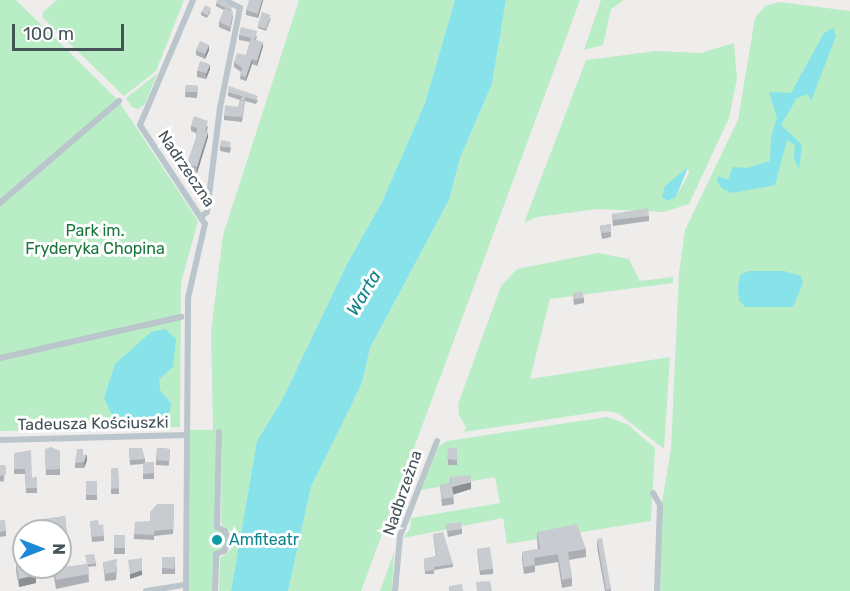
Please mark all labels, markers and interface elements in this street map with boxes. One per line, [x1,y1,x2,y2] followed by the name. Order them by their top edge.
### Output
[15,12,128,50] scale bar
[23,23,74,45] text: 100 m
[153,127,219,211] street label: Nadrzeczna
[25,221,165,259] park label: Park im. Fryderyka Chopina
[342,266,386,320] water label: Warta
[17,413,169,435] street label: Tadeusza Kościuszki
[379,448,427,538] street label: Nadbrzeżna
[12,519,72,579] north arrow
[229,530,299,550] place label: Amfiteatr
[210,533,224,547] marker: Amfiteatr
[49,543,68,555] text: N

